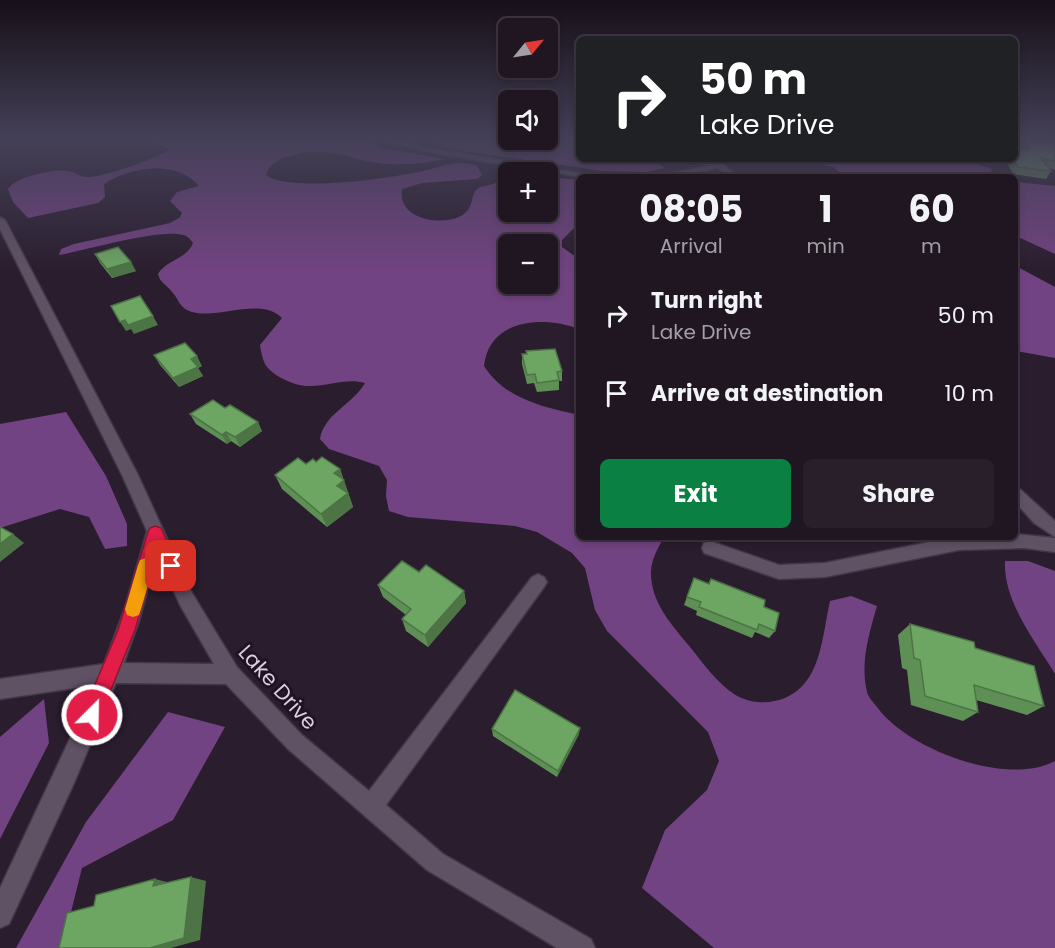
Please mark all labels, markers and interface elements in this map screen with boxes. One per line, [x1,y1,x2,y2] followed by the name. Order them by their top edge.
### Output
[498,18,558,78] north arrow
[498,18,558,294] map controls
[699,50,807,109] text: 50 m
[600,60,678,138] icon: right
[498,90,558,150] button: sound
[699,106,834,143] text: Lake Drive
[498,162,558,222] button: +
[639,184,743,235] text: 08:05
[819,184,833,235] text: 1
[908,184,955,235] text: 60
[660,232,723,260] text: Arrival
[807,232,845,260] text: min
[921,232,942,260] text: m
[498,234,558,294] button: −
[651,285,762,316] text: Turn right
[600,299,633,332] icon: right
[938,300,994,331] text: 50 m
[651,318,751,346] text: Lake Drive
[600,377,633,410] icon: arrive
[651,378,883,409] text: Arrive at destination
[945,378,994,409] text: 10 m
[600,459,791,528] button: Exit
[803,459,994,528] button: Share
[145,540,196,591] pin
[154,549,187,582] icon: arrive
[232,638,324,736] street label: Lake Drive
[60,683,124,747] position arrow

